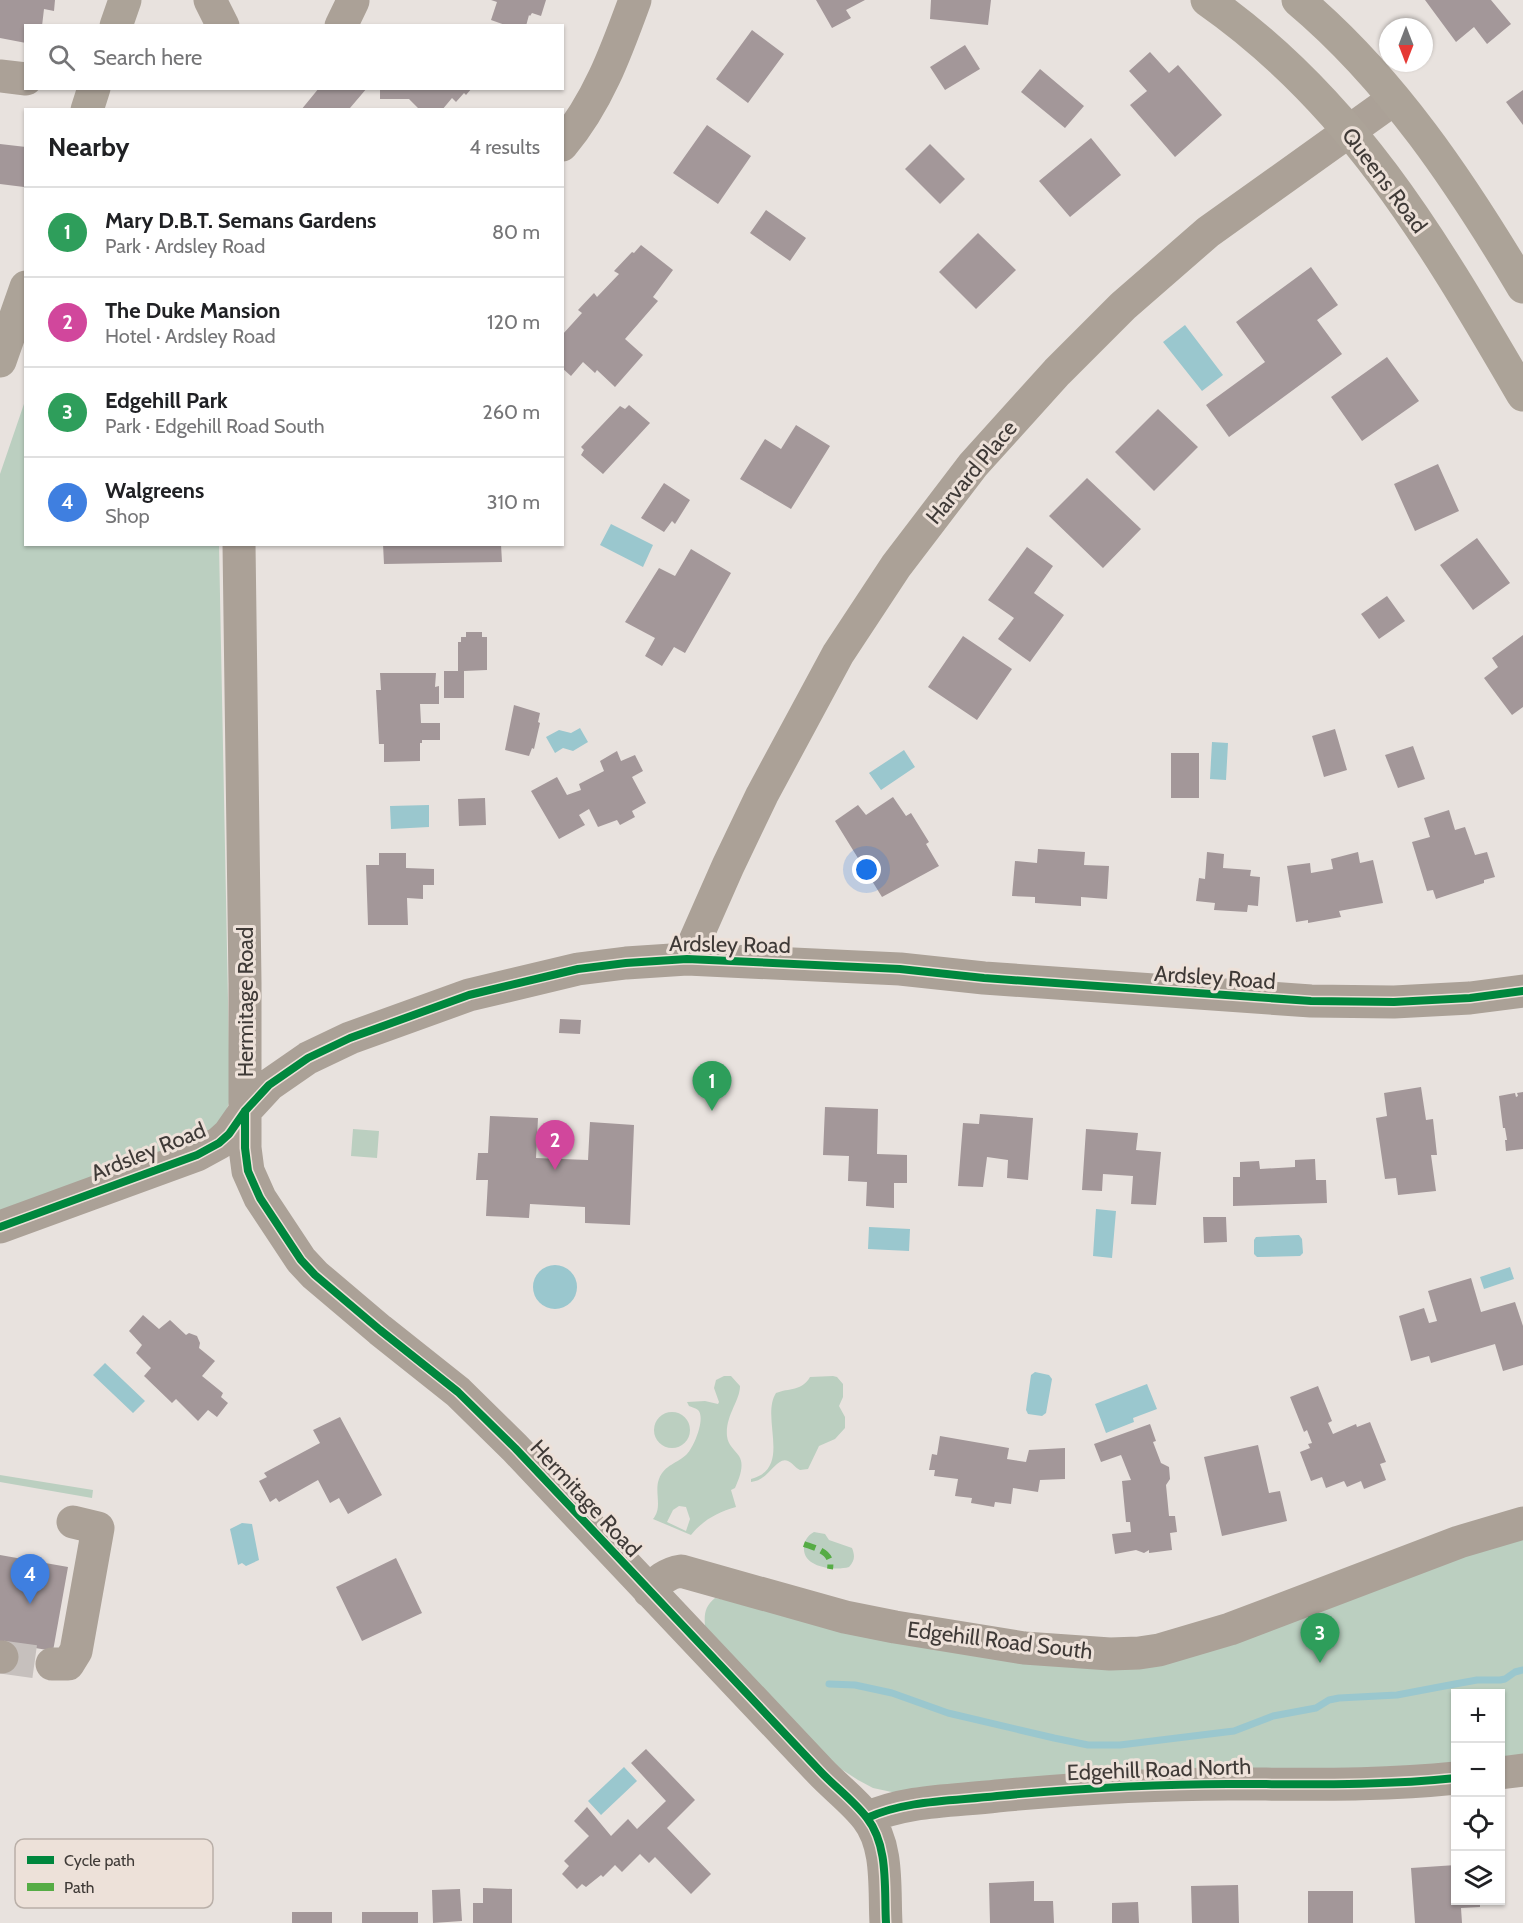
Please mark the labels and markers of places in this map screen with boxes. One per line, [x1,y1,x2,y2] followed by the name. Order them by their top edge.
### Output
[692,1062,732,1111] pin: 1
[536,1120,574,1170] pin: 2
[10,1554,50,1604] pin: 4
[1300,1614,1340,1663] pin: 3

